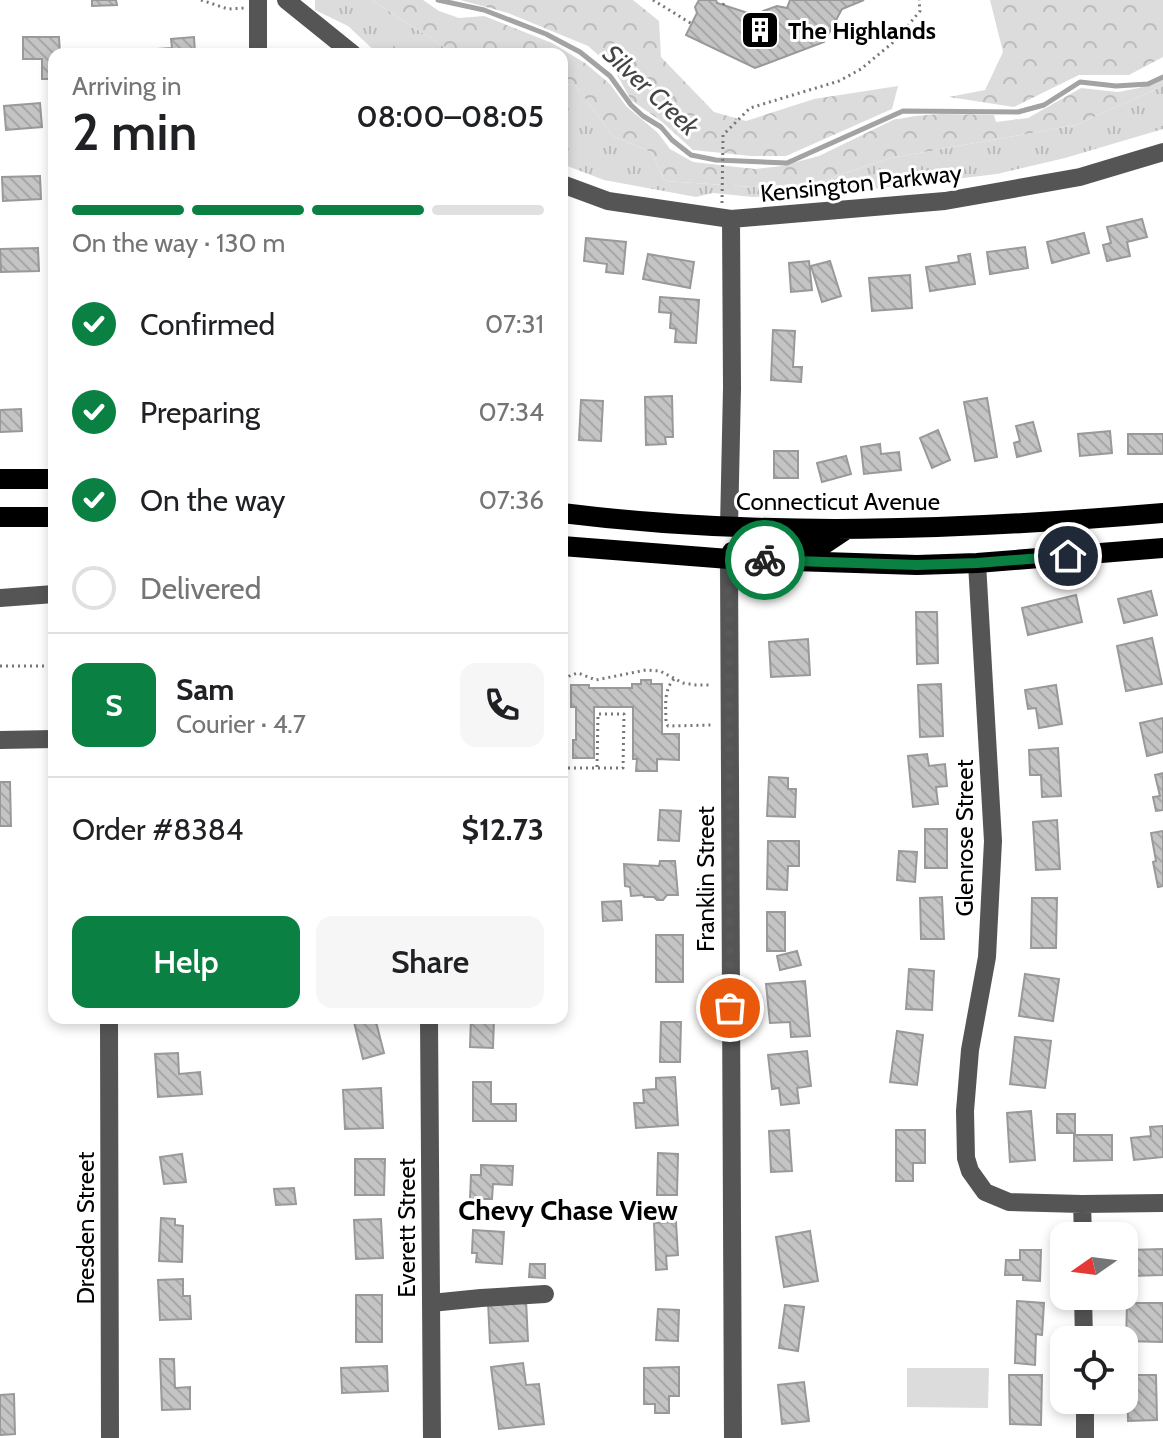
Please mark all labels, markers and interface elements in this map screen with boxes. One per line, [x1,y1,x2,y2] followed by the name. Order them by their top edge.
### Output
[739,9,781,51] building icon: The Highlands
[788,16,936,45] place label: The Highlands
[596,38,706,143] water label: Silver Creek
[72,70,182,102] text: Arriving in
[357,98,544,135] text: 08:00–08:05
[72,100,197,163] text: 2 min
[759,158,963,208] street label: Kensington Parkway
[72,227,285,259] text: On the way · 130 m
[72,302,116,346] icon: check
[140,306,275,343] text: Confirmed
[485,308,544,340] text: 07:31
[72,390,116,434] icon: check
[140,394,260,431] text: Preparing
[479,396,544,428] text: 07:34
[72,478,116,522] icon: check
[140,482,285,519] text: On the way
[479,484,544,516] text: 07:36
[736,487,940,516] street label: Connecticut Avenue
[725,520,805,600] courier
[1034,522,1102,590] pin
[1046,534,1090,578] icon: home
[743,538,787,582] icon: bike
[140,570,261,607] text: Delivered
[460,663,544,747] button: phone
[176,671,234,708] text: Sam
[105,687,123,724] text: S
[176,708,306,740] text: Courier · 4.7
[950,759,979,917] street label: Glenrose Street
[691,806,720,952] street label: Franklin Street
[72,811,243,848] text: Order #8384
[462,811,544,848] text: $12.73
[72,916,300,1008] button: Help
[316,916,544,1008] button: Share
[696,974,764,1042] pin
[708,986,752,1030] icon: bag
[71,1152,100,1304] street label: Dresden Street
[392,1158,421,1298] street label: Everett Street
[458,1193,678,1227] district label: Chevy Chase View
[1050,1222,1138,1310] north arrow
[1050,1222,1138,1414] map controls
[1050,1326,1138,1414] button: locate

